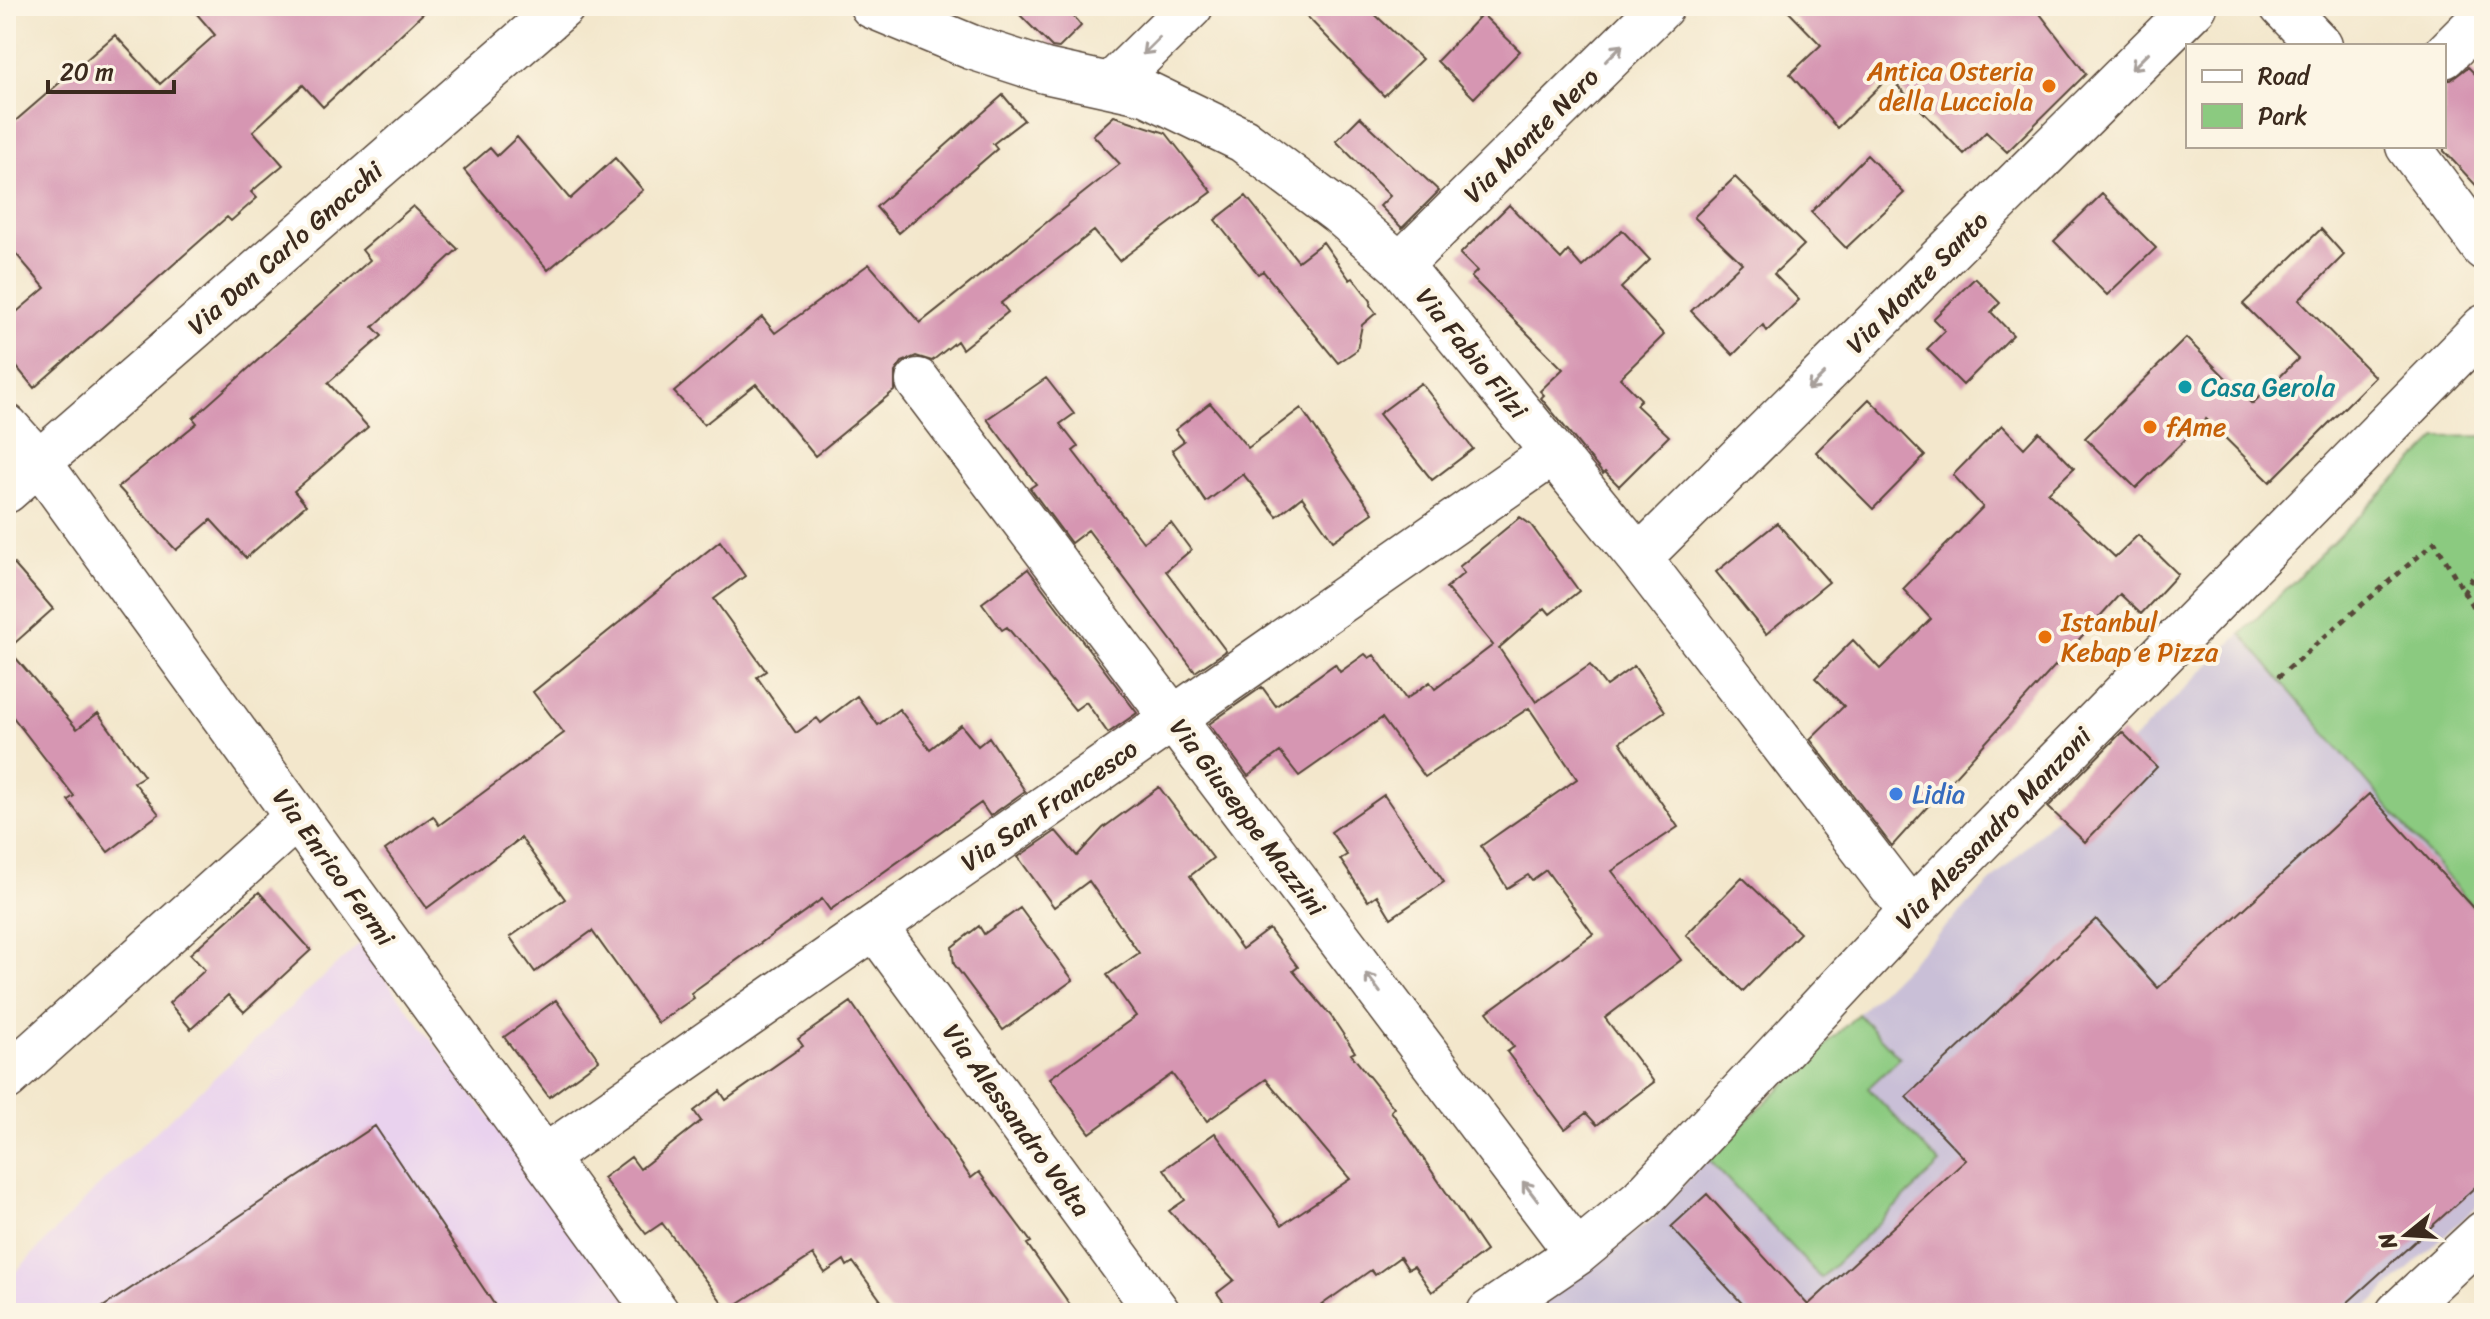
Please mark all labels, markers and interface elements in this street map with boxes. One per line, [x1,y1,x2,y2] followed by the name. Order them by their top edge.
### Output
[1142,36,1161,55] one-way arrow
[1604,43,1624,62] one-way arrow
[48,44,174,94] scale bar
[2186,44,2446,148] legend
[1866,48,2034,124] place label: Antica Osteria della Lucciola
[60,51,114,93] text: 20 m
[2131,51,2150,70] one-way arrow
[2258,55,2312,97] text: Road
[1452,56,1610,214] street label: Via Monte Nero
[2040,77,2058,95] marker: Antica Osteria della Lucciola
[2258,95,2307,137] text: Park
[176,149,394,347] street label: Via Don Carlo Gnocchi
[1834,199,2000,365] street label: Via Monte Santo
[1404,277,1541,430] street label: Via Fabio Filzi
[2201,364,2336,410] place label: Casa Gerola
[1807,372,1826,391] one-way arrow
[2176,378,2194,396] marker: Casa Gerola
[2166,404,2226,450] place label: fAme
[2141,418,2159,436] marker: fAme
[2060,599,2219,675] place label: Istanbul Kebap e Pizza
[2036,628,2054,646] marker: Istanbul Kebap e Pizza
[1158,708,1339,927] street label: Via Giuseppe Mazzini
[1883,715,2103,941] street label: Via Alessandro Manzoni
[950,726,1148,884] street label: Via San Francesco
[1912,771,1965,817] place label: Lidia
[260,778,408,957] street label: Via Enrico Fermi
[1887,785,1905,803] marker: Lidia
[1365,973,1382,994] one-way arrow
[930,1013,1104,1227] street label: Via Alessandro Volta
[1521,1181,1538,1202] one-way arrow
[2366,1195,2446,1275] north arrow
[2366,1227,2409,1255] text: N

